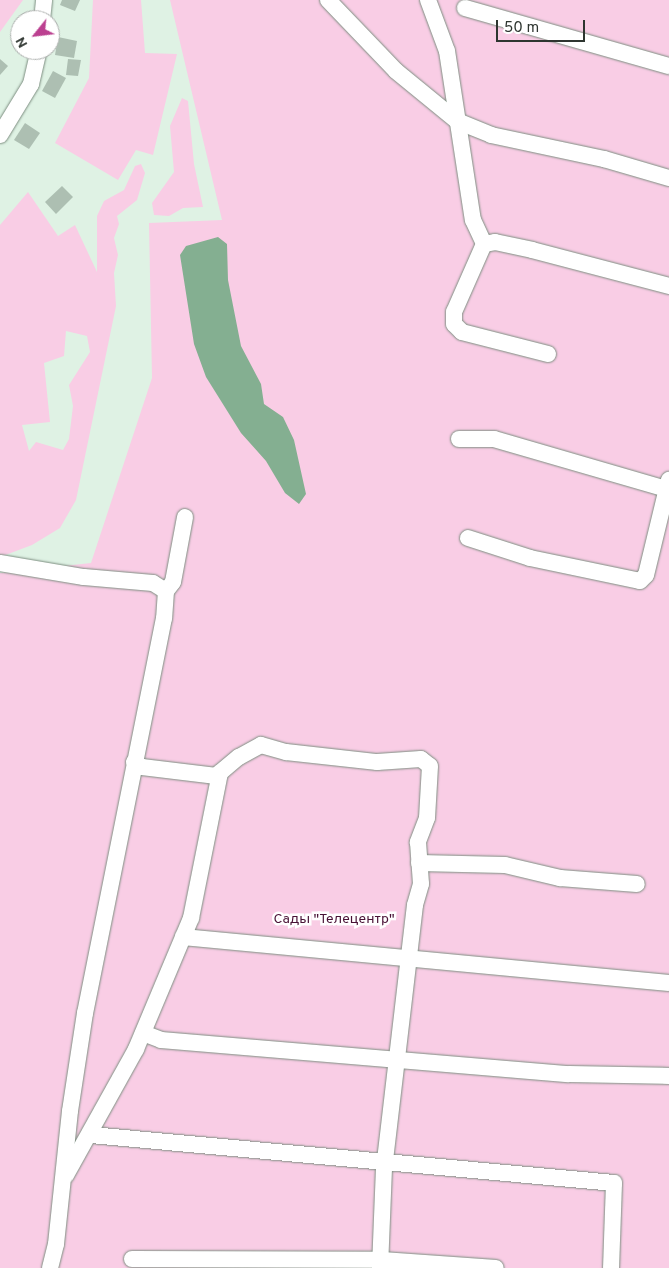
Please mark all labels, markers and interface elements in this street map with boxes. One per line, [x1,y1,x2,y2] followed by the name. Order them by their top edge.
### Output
[10,10,60,60] north arrow
[499,10,588,42] scale bar
[504,19,539,38] text: 50 m
[12,34,32,51] text: N
[273,912,395,928] park label: Сады "Телецентр"

